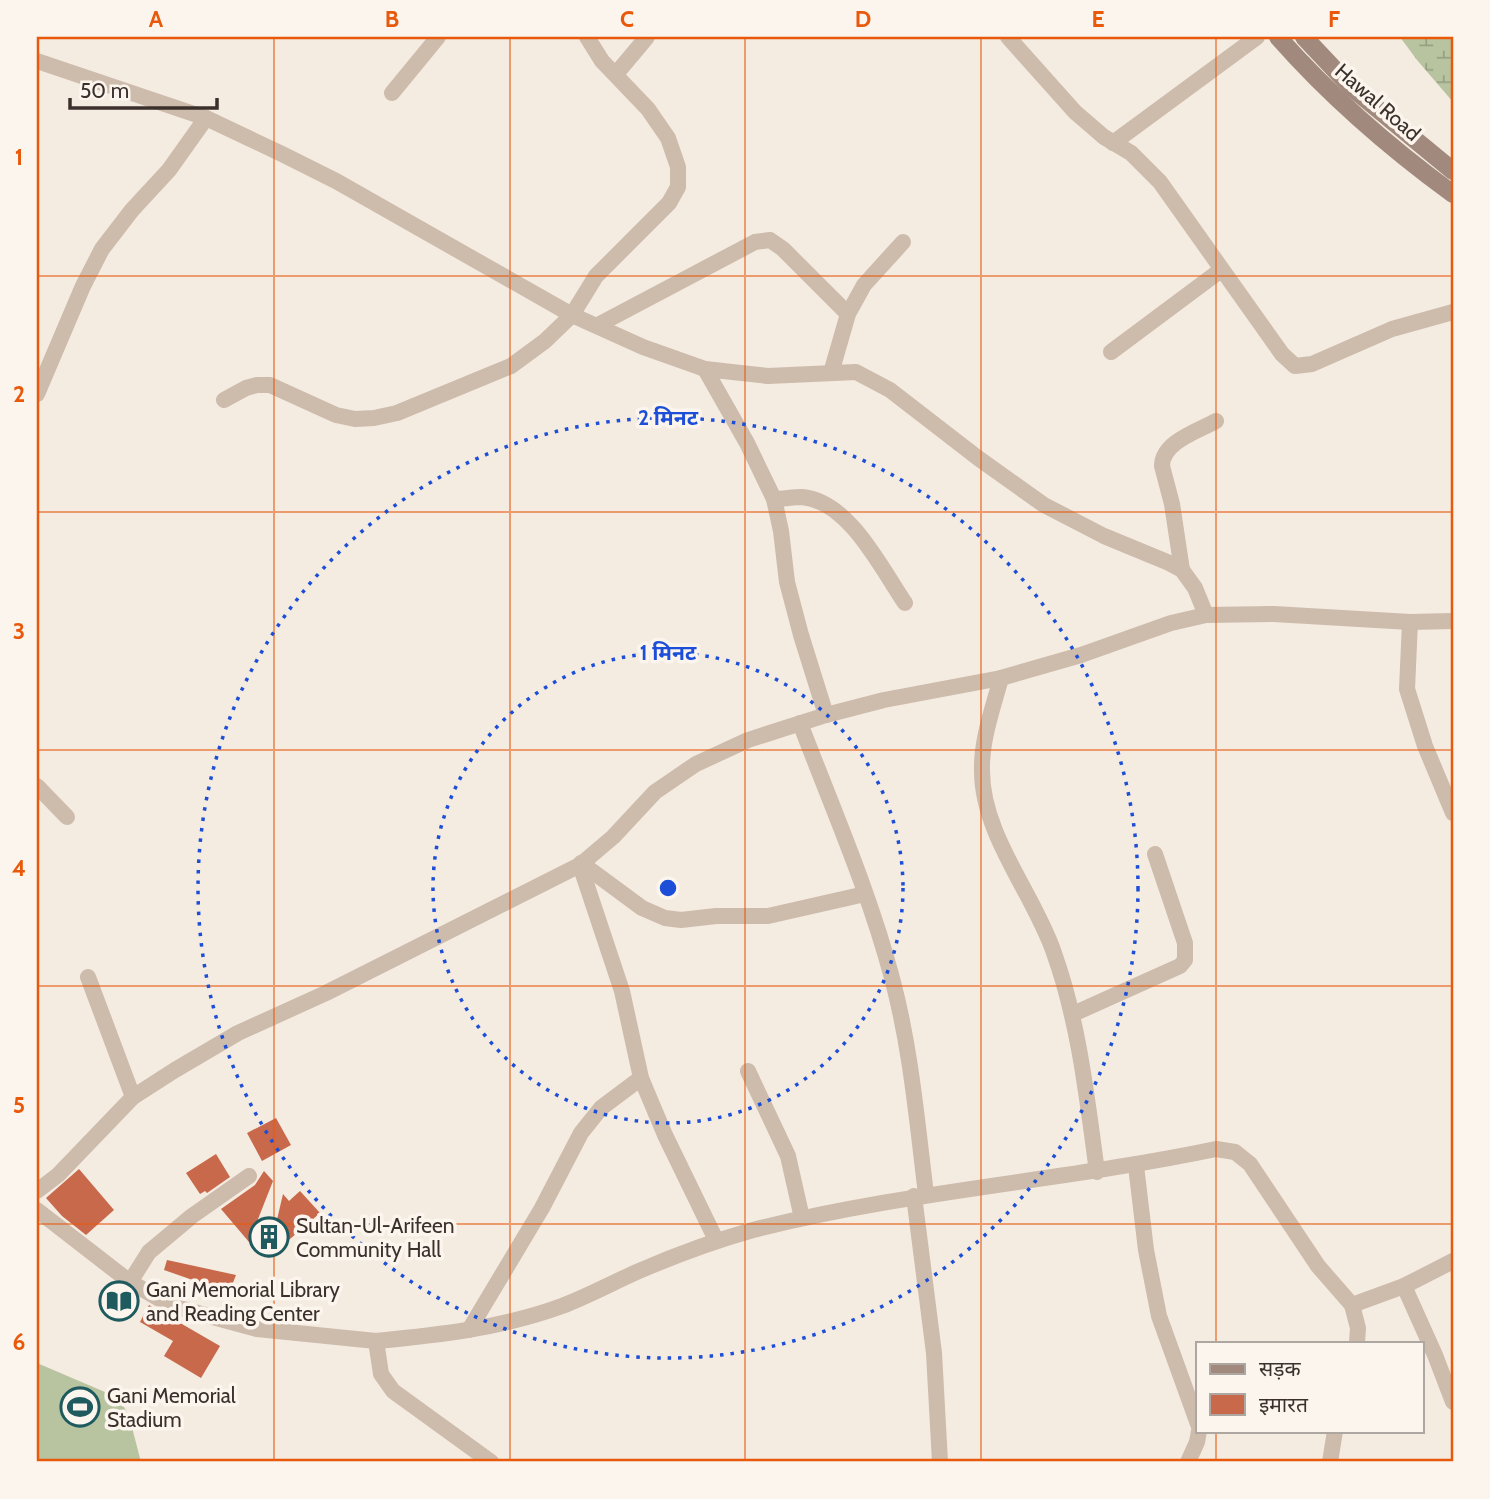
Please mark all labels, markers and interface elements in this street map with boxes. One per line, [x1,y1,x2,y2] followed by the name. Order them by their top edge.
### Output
[149,5,164,33] text: A
[385,5,399,33] text: B
[620,5,634,33] text: C
[855,5,871,33] text: D
[1091,5,1105,33] text: E
[1328,5,1340,33] text: F
[1330,58,1426,146] street label: Hawal Road
[70,66,217,110] scale bar
[80,78,129,103] text: 50 m
[15,143,23,171] text: 1
[13,380,25,408] text: 2
[638,405,699,430] text: 2 मिनट
[13,617,25,645] text: 3
[640,640,697,665] text: 1 मिनट
[12,854,26,882] text: 4
[656,876,680,900] centre of rings
[13,1091,25,1119] text: 5
[296,1213,455,1262] place label: Sultan-Ul-Arifeen Community Hall
[248,1216,290,1258] building icon: Sultan-Ul-Arifeen Community Hall
[146,1277,340,1326] place label: Gani Memorial Library and Reading Center
[98,1280,140,1322] library icon: Gani Memorial Library and Reading Center
[13,1328,25,1356] text: 6
[1196,1342,1424,1432] legend
[1259,1356,1301,1381] text: सड़क
[107,1383,236,1432] place label: Gani Memorial Stadium
[59,1386,101,1428] sports icon: Gani Memorial Stadium
[1259,1392,1309,1417] text: इमारत

